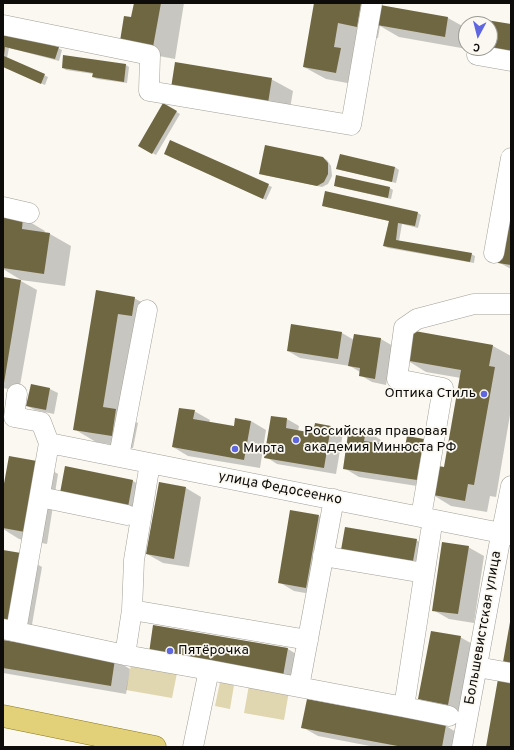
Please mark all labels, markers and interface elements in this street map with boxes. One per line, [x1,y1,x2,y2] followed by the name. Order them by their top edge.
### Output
[458,16,498,56] north arrow
[472,40,481,54] text: С
[385,386,476,402] place label: Оптика Стиль
[479,389,489,399] marker: Оптика Стиль
[304,424,456,456] place label: Российская правовая академия Минюста РФ
[291,435,301,445] marker: Российская правовая академия Минюста РФ
[243,441,284,457] place label: Мирта
[230,444,240,454] marker: Мирта
[217,469,343,509] street label: улица Федосеенко
[462,550,506,706] street label: Большевистская улица
[178,643,249,659] place label: Пятёрочка
[165,646,175,656] marker: Пятёрочка

